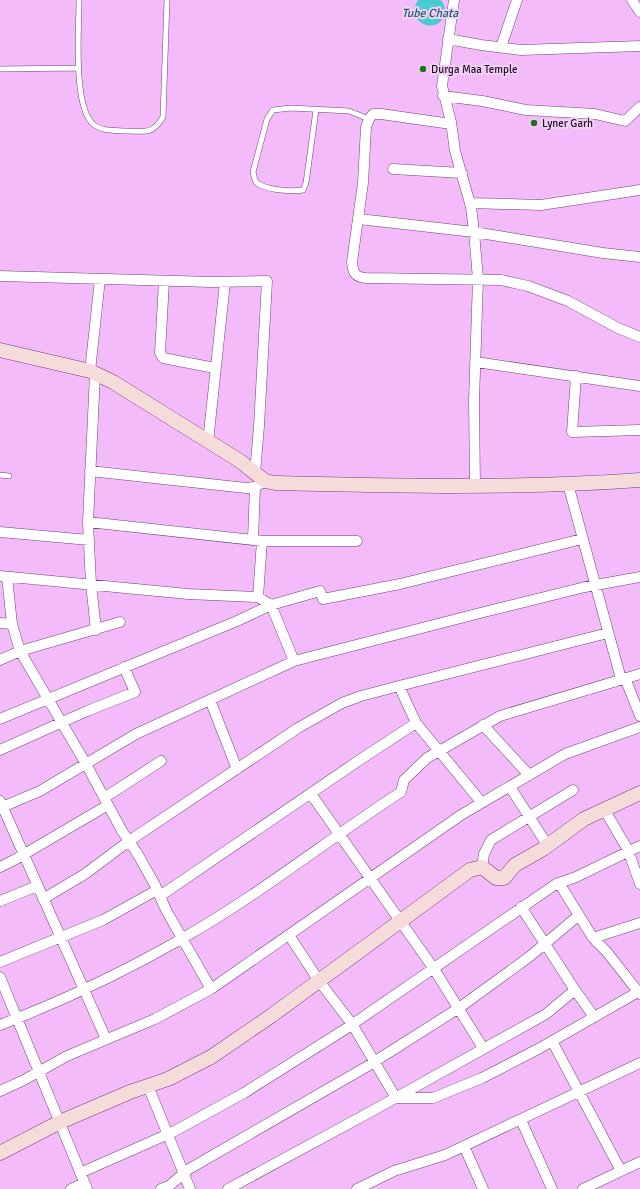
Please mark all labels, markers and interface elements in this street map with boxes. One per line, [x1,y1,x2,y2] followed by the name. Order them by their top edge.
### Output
[402,6,459,21] water label: Tube Chata
[431,63,518,76] place label: Durga Maa Temple
[418,64,428,74] marker: Durga Maa Temple
[542,117,593,130] place label: Lyner Garh
[529,118,539,128] marker: Lyner Garh

